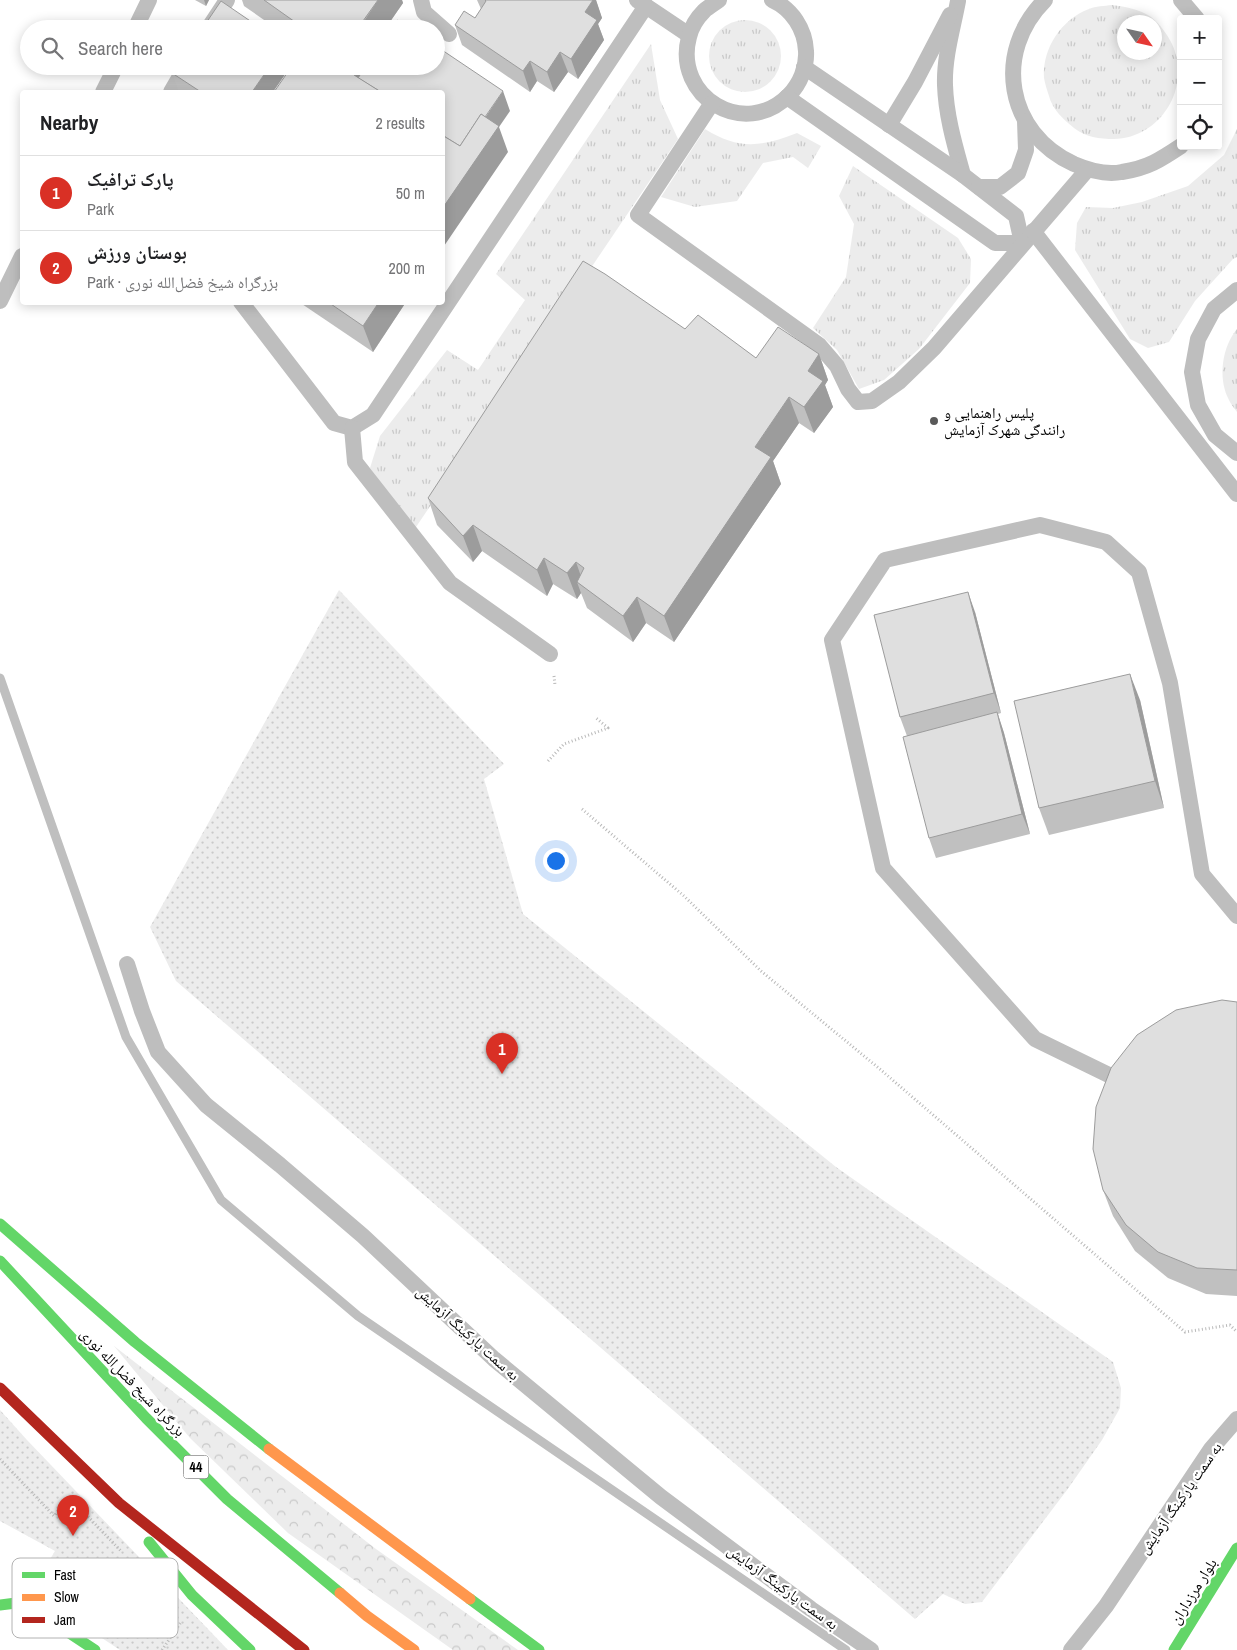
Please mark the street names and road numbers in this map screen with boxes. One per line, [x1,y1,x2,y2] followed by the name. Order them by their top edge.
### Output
[412,1281,524,1385] street label: به سمت پارکینگ آزمایش
[76,1323,190,1441] street label: بزرگراه شیخ فضل‌الله نوری
[1133,1438,1227,1558] street label: به سمت پارکینگ آزمایش
[184,1455,208,1478] road number: 44
[723,1540,843,1634] street label: به سمت پارکینگ آزمایش
[1164,1554,1222,1628] street label: بلوار مرزداران

